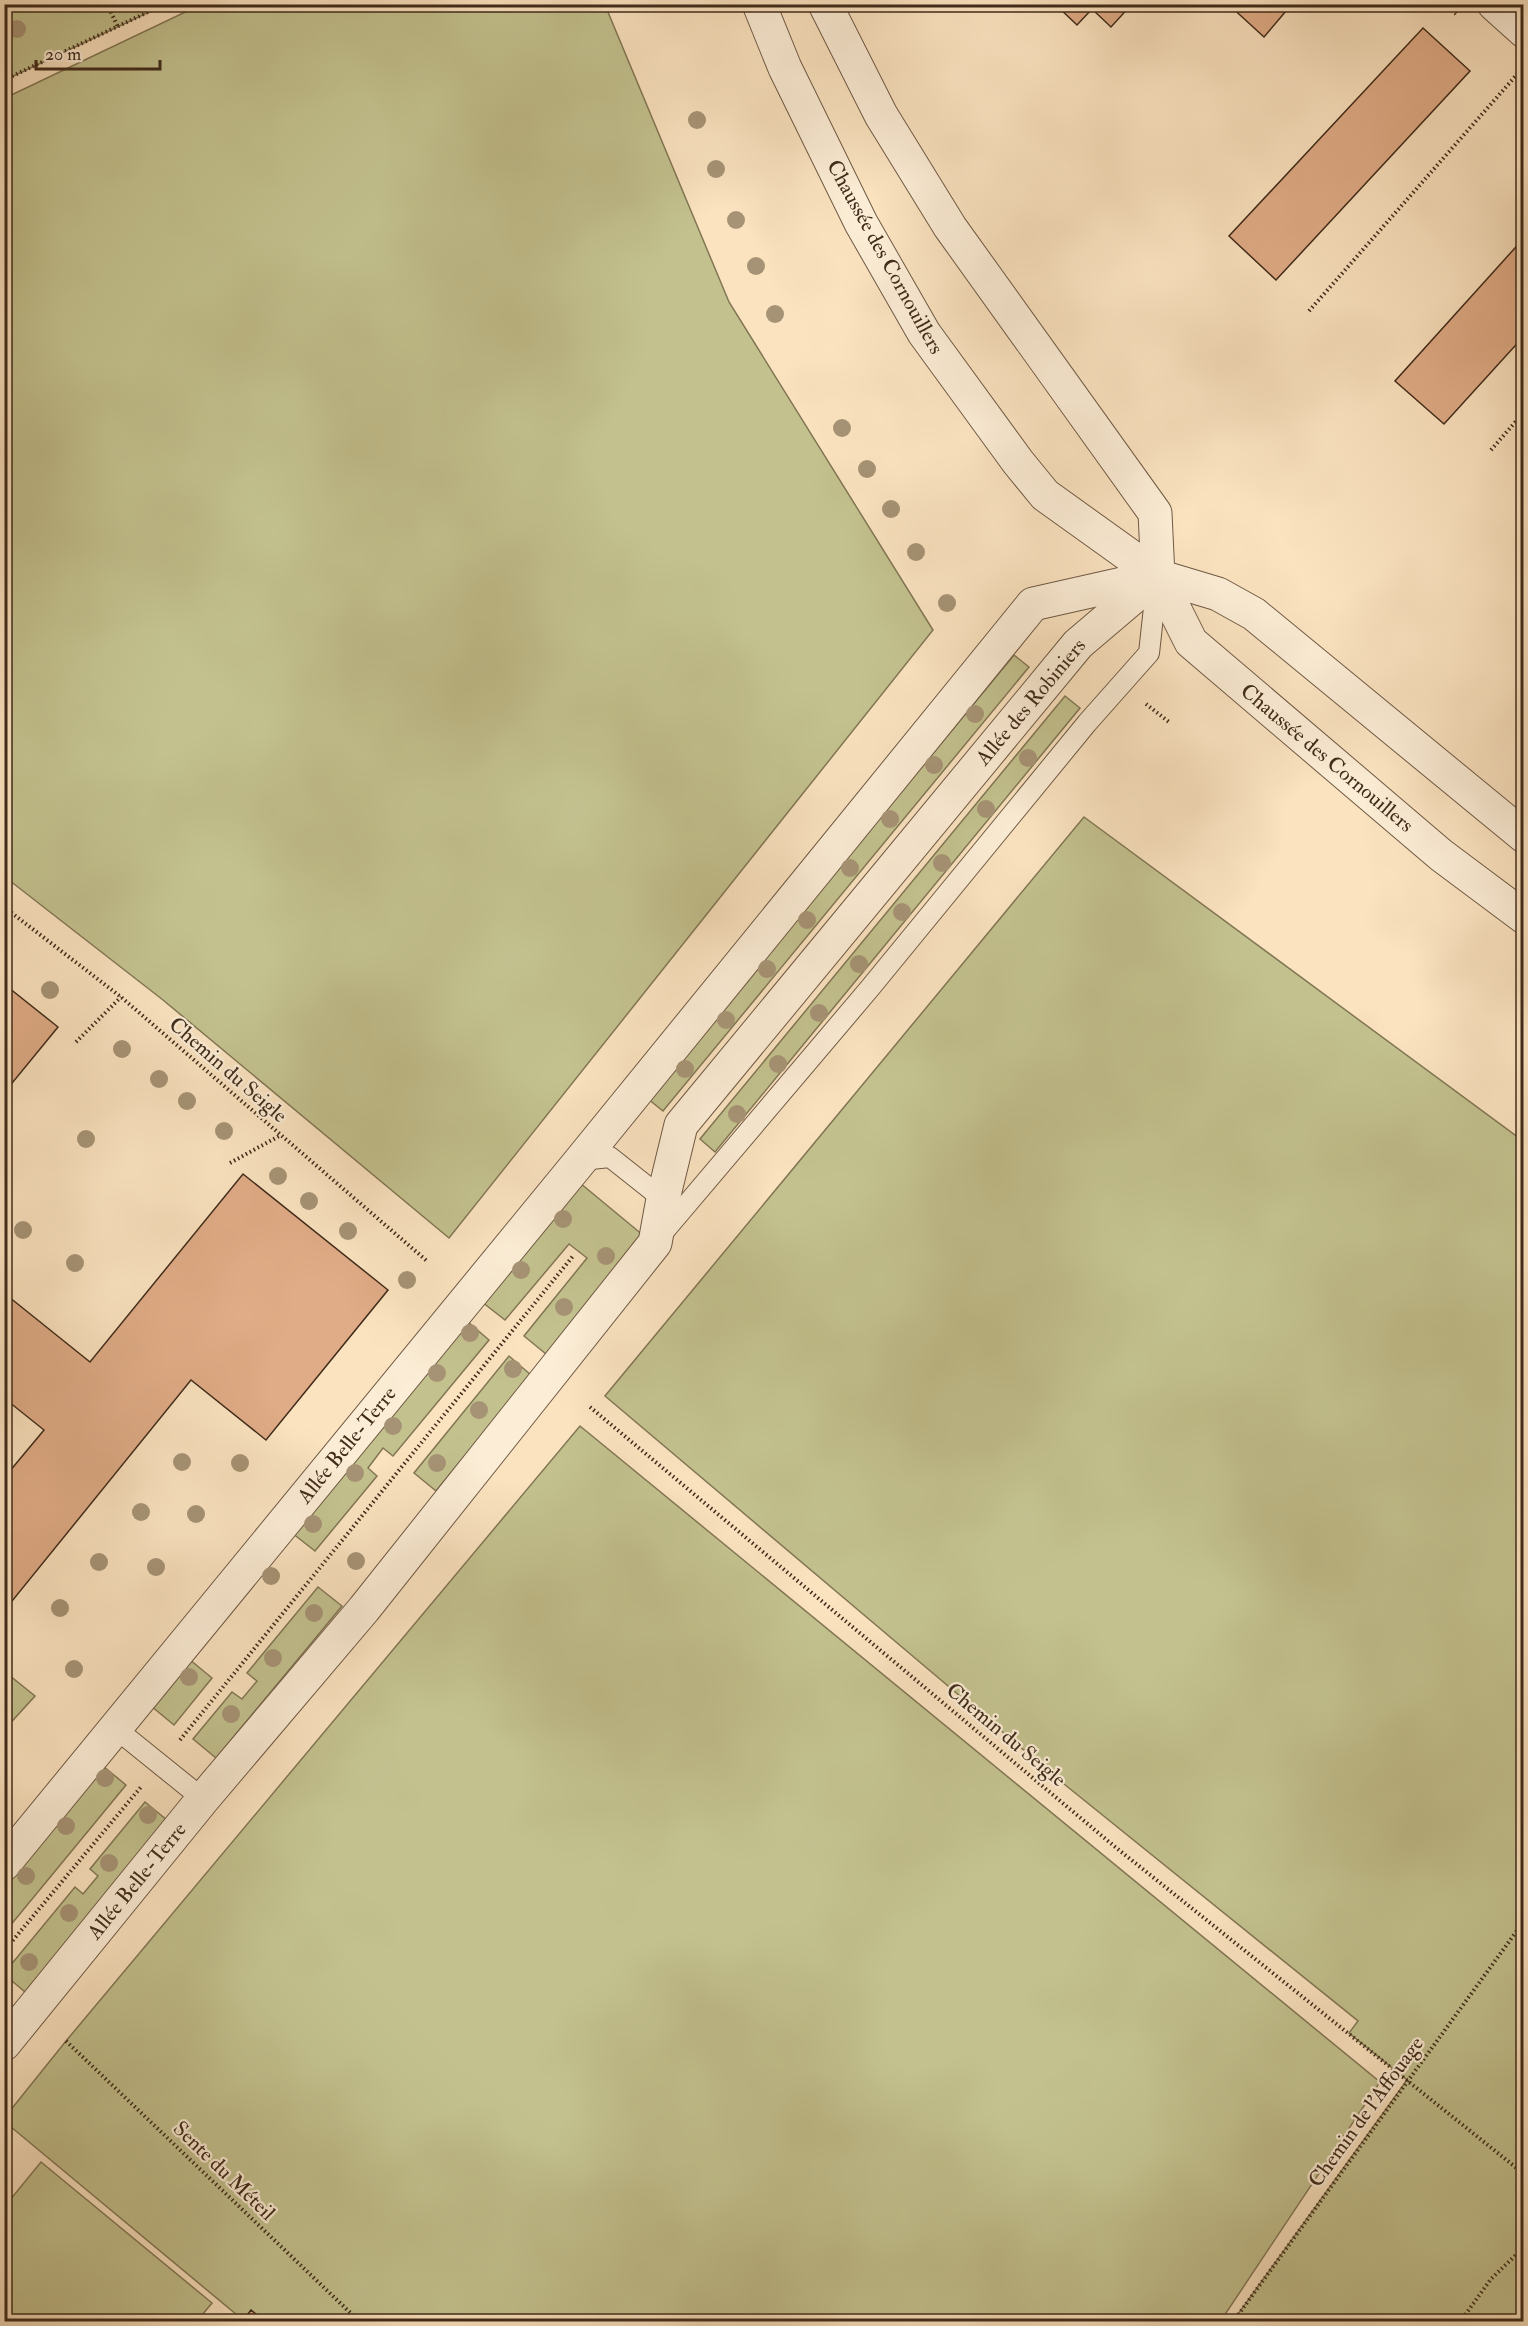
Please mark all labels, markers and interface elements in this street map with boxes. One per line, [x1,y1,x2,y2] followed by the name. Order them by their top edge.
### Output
[36,33,160,71] scale bar
[45,43,81,66] text: 20 m
[820,155,950,359] street label: Chaussée des Cornouillers
[969,633,1092,772] street label: Allée des Robiniers
[1235,678,1419,838] street label: Chaussée des Cornouillers
[163,1011,293,1129] street label: Chemin du Seigle
[291,1381,403,1510] street label: Allée Belle-Terre
[940,1677,1072,1793] street label: Chemin du Seigle
[81,1817,193,1946] street label: Allée Belle-Terre
[1302,2031,1430,2193] street label: Chemin de l'Affouage
[167,2115,281,2227] street label: Sente du Méteil

